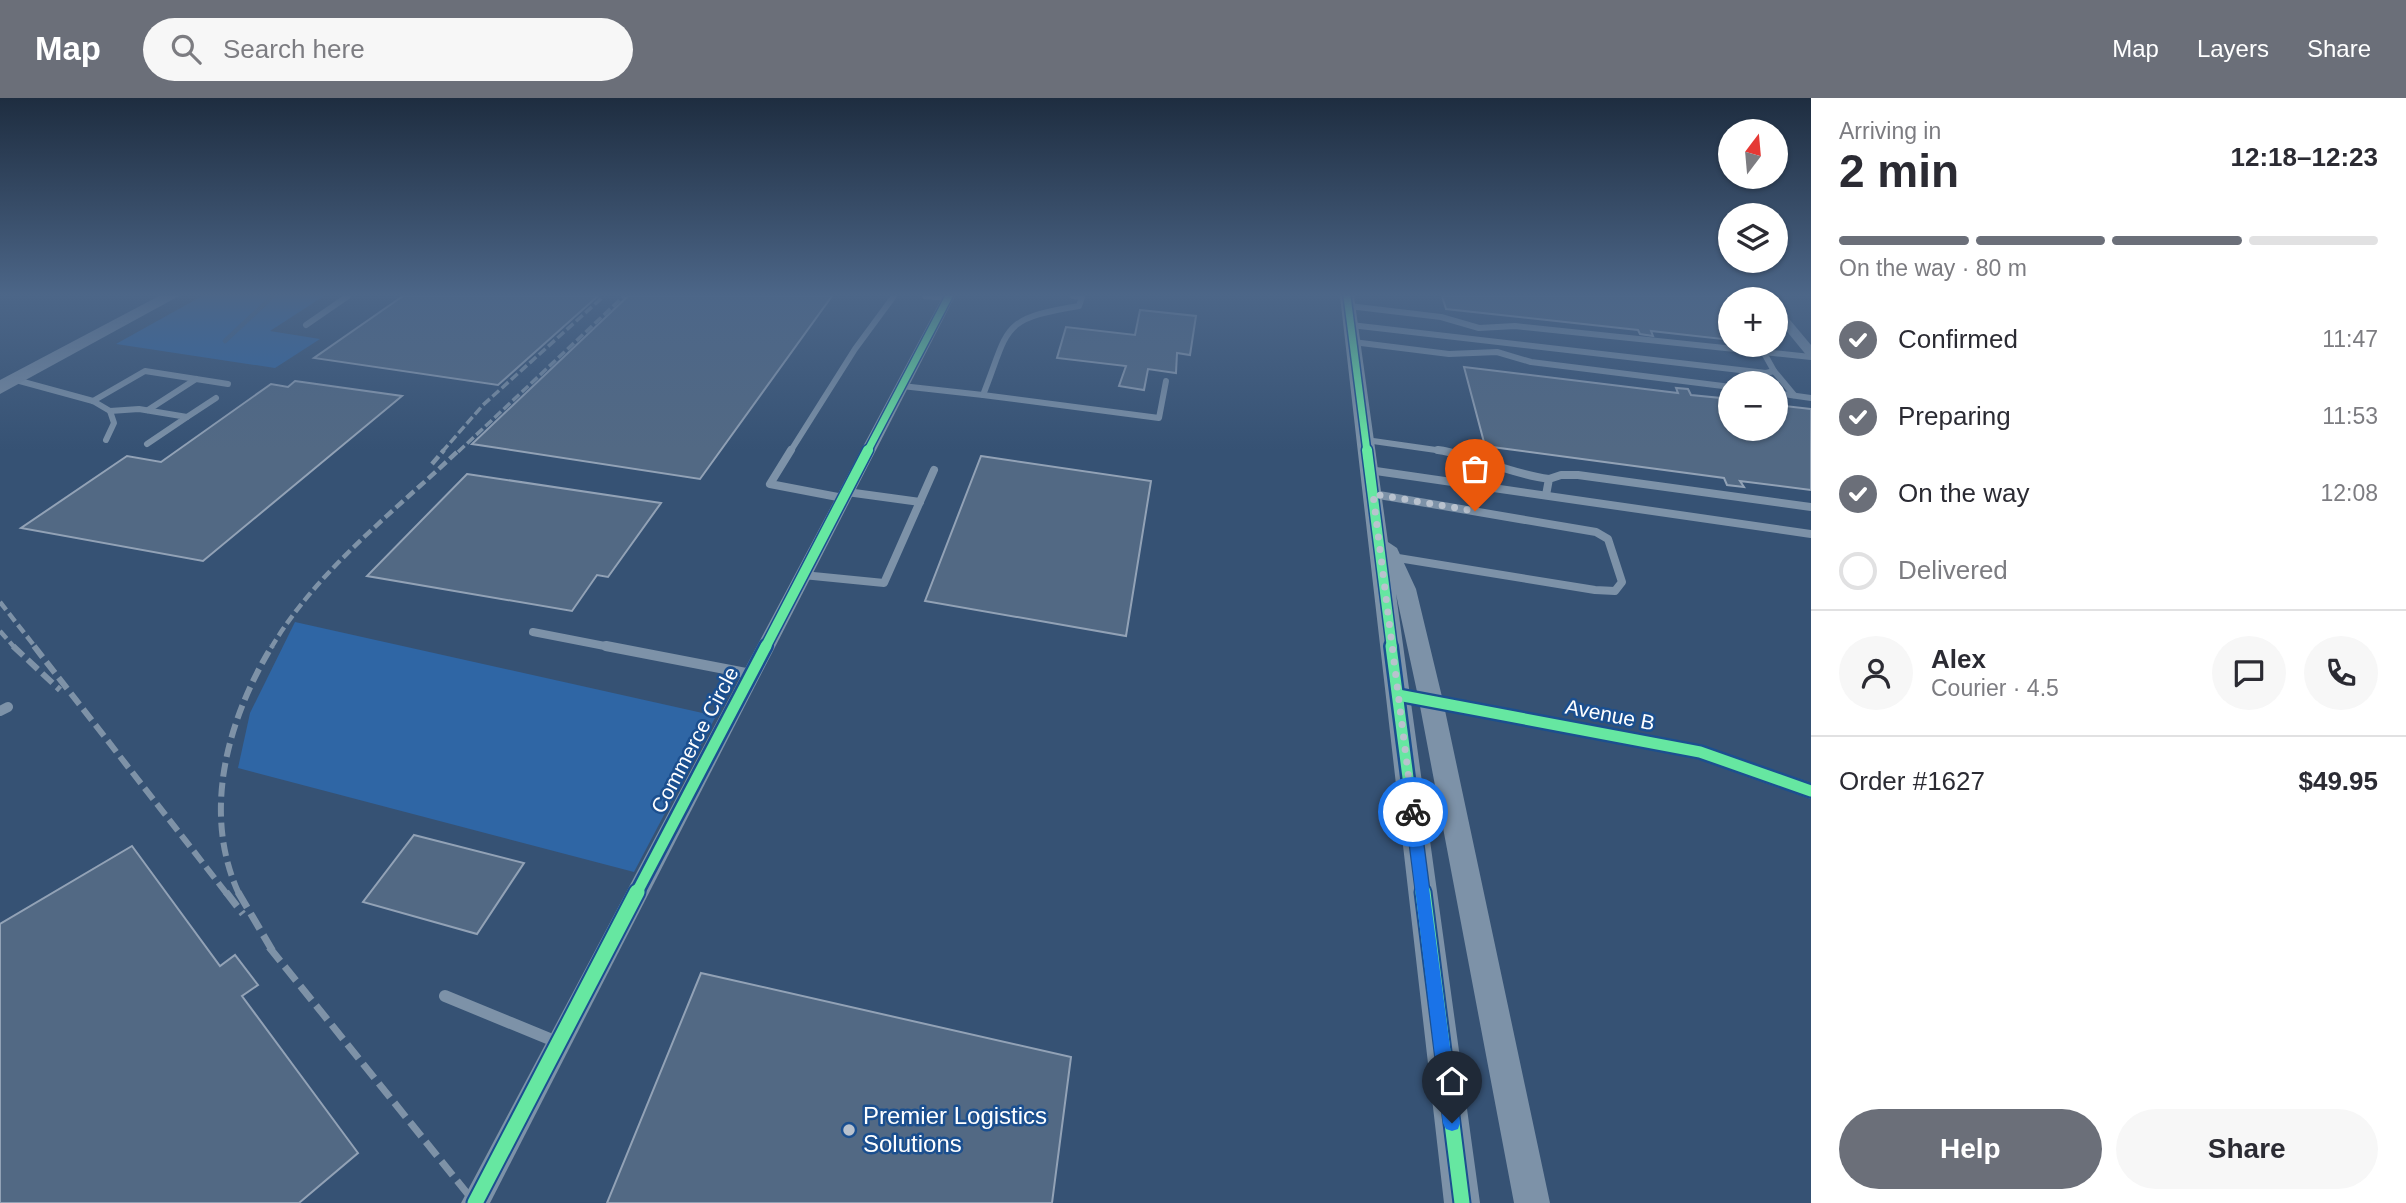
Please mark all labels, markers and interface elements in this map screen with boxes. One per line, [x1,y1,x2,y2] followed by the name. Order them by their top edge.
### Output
[143,18,633,81] search box
[35,30,101,67] text: Map
[167,30,205,68] icon: search
[223,34,365,64] text: Search here
[2112,35,2159,62] text: Map
[2197,35,2269,62] text: Layers
[2307,35,2371,62] text: Share
[1839,118,1941,144] text: Arriving in
[1718,119,1788,189] north arrow
[1718,119,1788,441] map controls
[2231,142,2378,172] text: 12:18–12:23
[1839,145,1959,197] text: 2 min
[1718,203,1788,273] button: layers
[1839,255,2027,281] text: On the way · 80 m
[1718,287,1788,357] button: +
[1839,321,1877,359] icon: check
[1898,324,2018,354] text: Confirmed
[2322,326,2378,352] text: 11:47
[1718,371,1788,441] button: −
[1839,398,1877,436] icon: check
[1898,401,2011,431] text: Preparing
[2322,403,2378,429] text: 11:53
[1445,439,1505,511] pin
[1456,450,1494,488] icon: bag
[1839,475,1877,513] icon: check
[1898,478,2030,508] text: On the way
[2320,480,2378,506] text: 12:08
[1898,555,2008,585] text: Delivered
[1839,636,1913,710] button: person
[2212,636,2286,710] button: chat
[2304,636,2378,710] button: phone
[1931,644,1986,674] text: Alex
[646,663,743,817] street label: Commerce Circle
[1931,675,2059,701] text: Courier · 4.5
[1563,695,1657,734] street label: Avenue B
[1839,766,1985,796] text: Order #1627
[2298,766,2378,796] text: $49.95
[1378,777,1448,847] courier
[1394,793,1432,831] icon: bike
[1422,1051,1482,1123] pin
[1433,1062,1471,1100] icon: home
[863,1102,1047,1157] place label: Premier Logistics Solutions
[1839,1109,2102,1189] button: Help
[2116,1109,2378,1189] button: Share
[841,1122,857,1138] marker: Premier Logistics Solutions

